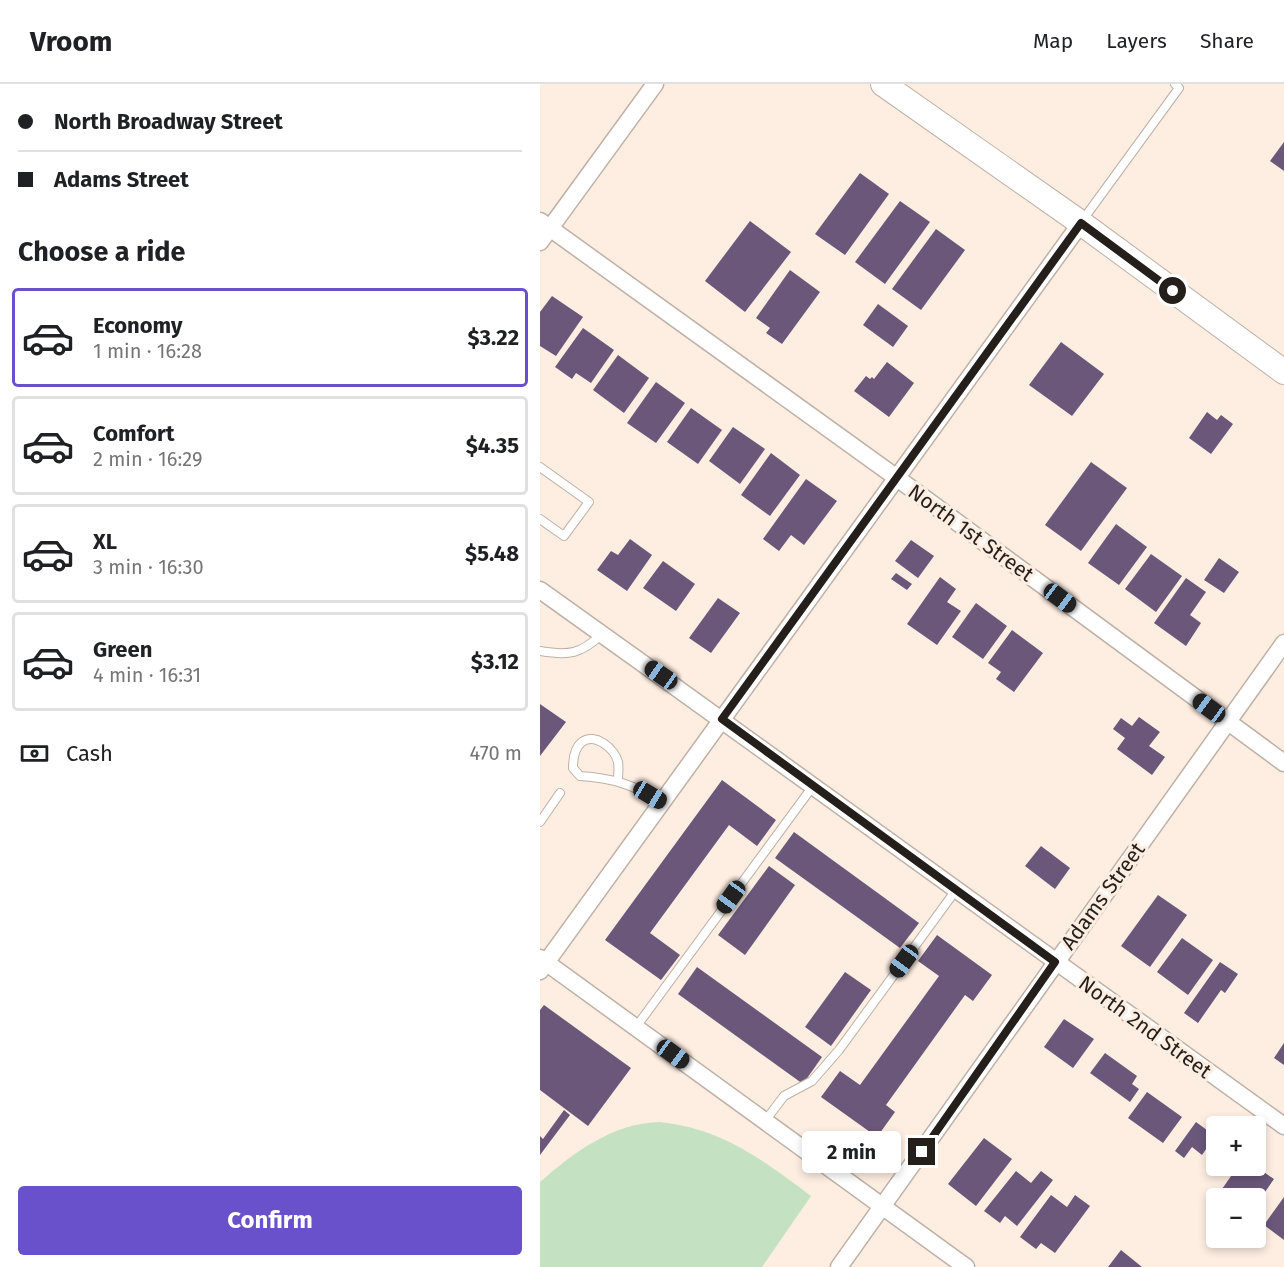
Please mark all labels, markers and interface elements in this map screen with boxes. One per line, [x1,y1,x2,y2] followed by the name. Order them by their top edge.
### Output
[30,25,112,58] text: Vroom
[1033,28,1073,54] text: Map
[1106,28,1167,54] text: Layers
[1200,28,1254,54] text: Share
[54,108,283,135] text: North Broadway Street
[54,166,189,193] text: Adams Street
[18,236,185,268] text: Choose a ride
[1159,277,1186,304] route start
[21,311,75,365] icon: car
[93,312,182,339] text: Economy
[467,324,519,351] text: $3.22
[93,339,202,363] text: 1 min · 16:28
[21,419,75,473] icon: car
[93,420,174,447] text: Comfort
[466,432,519,459] text: $4.35
[93,447,202,471] text: 2 min · 16:29
[903,479,1039,588] street label: North 1st Street
[21,527,75,581] icon: car
[93,528,117,555] text: XL
[465,540,519,567] text: $5.48
[93,555,204,579] text: 3 min · 16:30
[1040,580,1080,616] car
[21,635,75,689] icon: car
[93,636,152,663] text: Green
[471,648,519,675] text: $3.12
[641,657,681,693] car
[93,663,201,687] text: 4 min · 16:31
[1189,690,1229,726] car
[18,737,51,770] icon: cash
[66,740,113,767] text: Cash
[470,741,522,765] text: 470 m
[630,778,670,812] car
[1055,837,1151,955] street label: Adams Street
[713,877,749,917] car
[886,941,922,981] car
[1073,970,1217,1084] street label: North 2nd Street
[653,1036,693,1072] car
[1206,1116,1266,1248] map controls
[1206,1116,1266,1176] button: +
[802,1131,901,1173] callout: 2 min
[908,1138,935,1165] route end
[827,1140,876,1164] text: 2 min
[18,1186,522,1255] button: Confirm
[1206,1188,1266,1248] button: −

